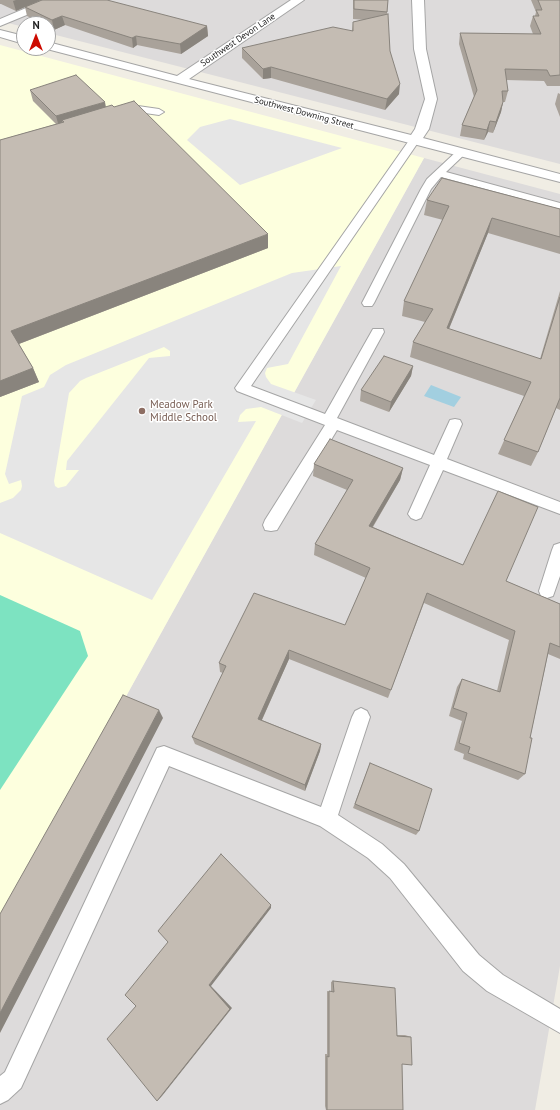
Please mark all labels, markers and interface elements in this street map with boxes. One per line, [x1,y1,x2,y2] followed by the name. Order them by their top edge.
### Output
[199,11,277,69] street label: Southwest Devon Lane
[16,16,56,56] north arrow
[32,18,40,32] text: N
[253,95,355,131] street label: Southwest Downing Street
[150,398,217,424] place label: Meadow Park Middle School
[137,406,147,416] marker: Meadow Park Middle School

